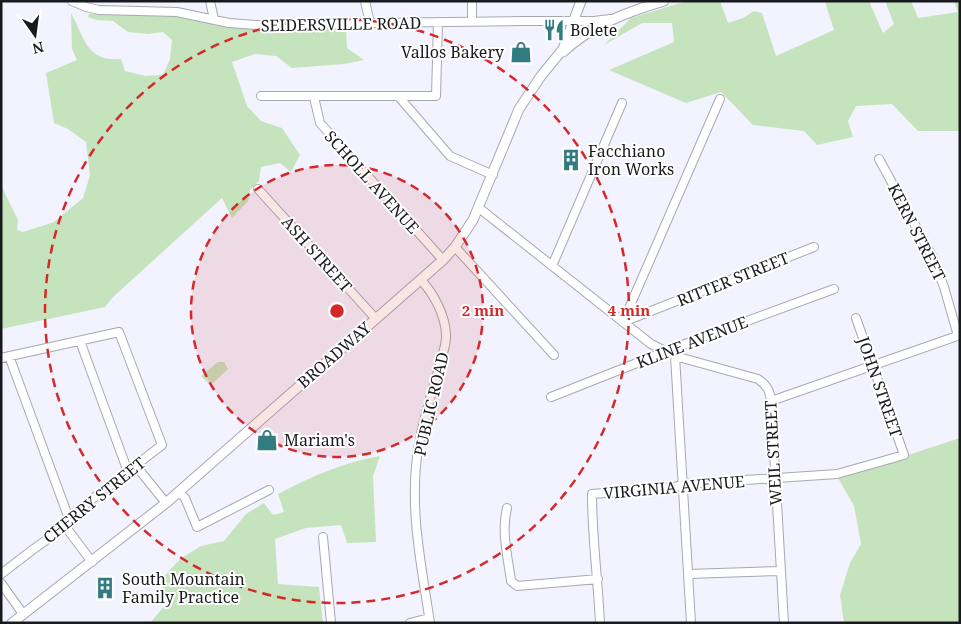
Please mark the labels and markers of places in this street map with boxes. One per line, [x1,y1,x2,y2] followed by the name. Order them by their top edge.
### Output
[541,17,567,43] restaurant icon: Bolete
[570,19,617,41] place label: Bolete
[508,39,534,65] shop icon: Vallos Bakery
[401,41,505,63] place label: Vallos Bakery
[588,140,674,180] place label: Facchiano Iron Works
[558,147,584,173] building icon: Facchiano Iron Works
[328,302,346,320] centre of rings
[254,427,280,453] shop icon: Mariam's
[284,429,355,451] place label: Mariam's
[122,568,245,608] place label: South Mountain Family Practice
[92,575,118,601] building icon: South Mountain Family Practice

